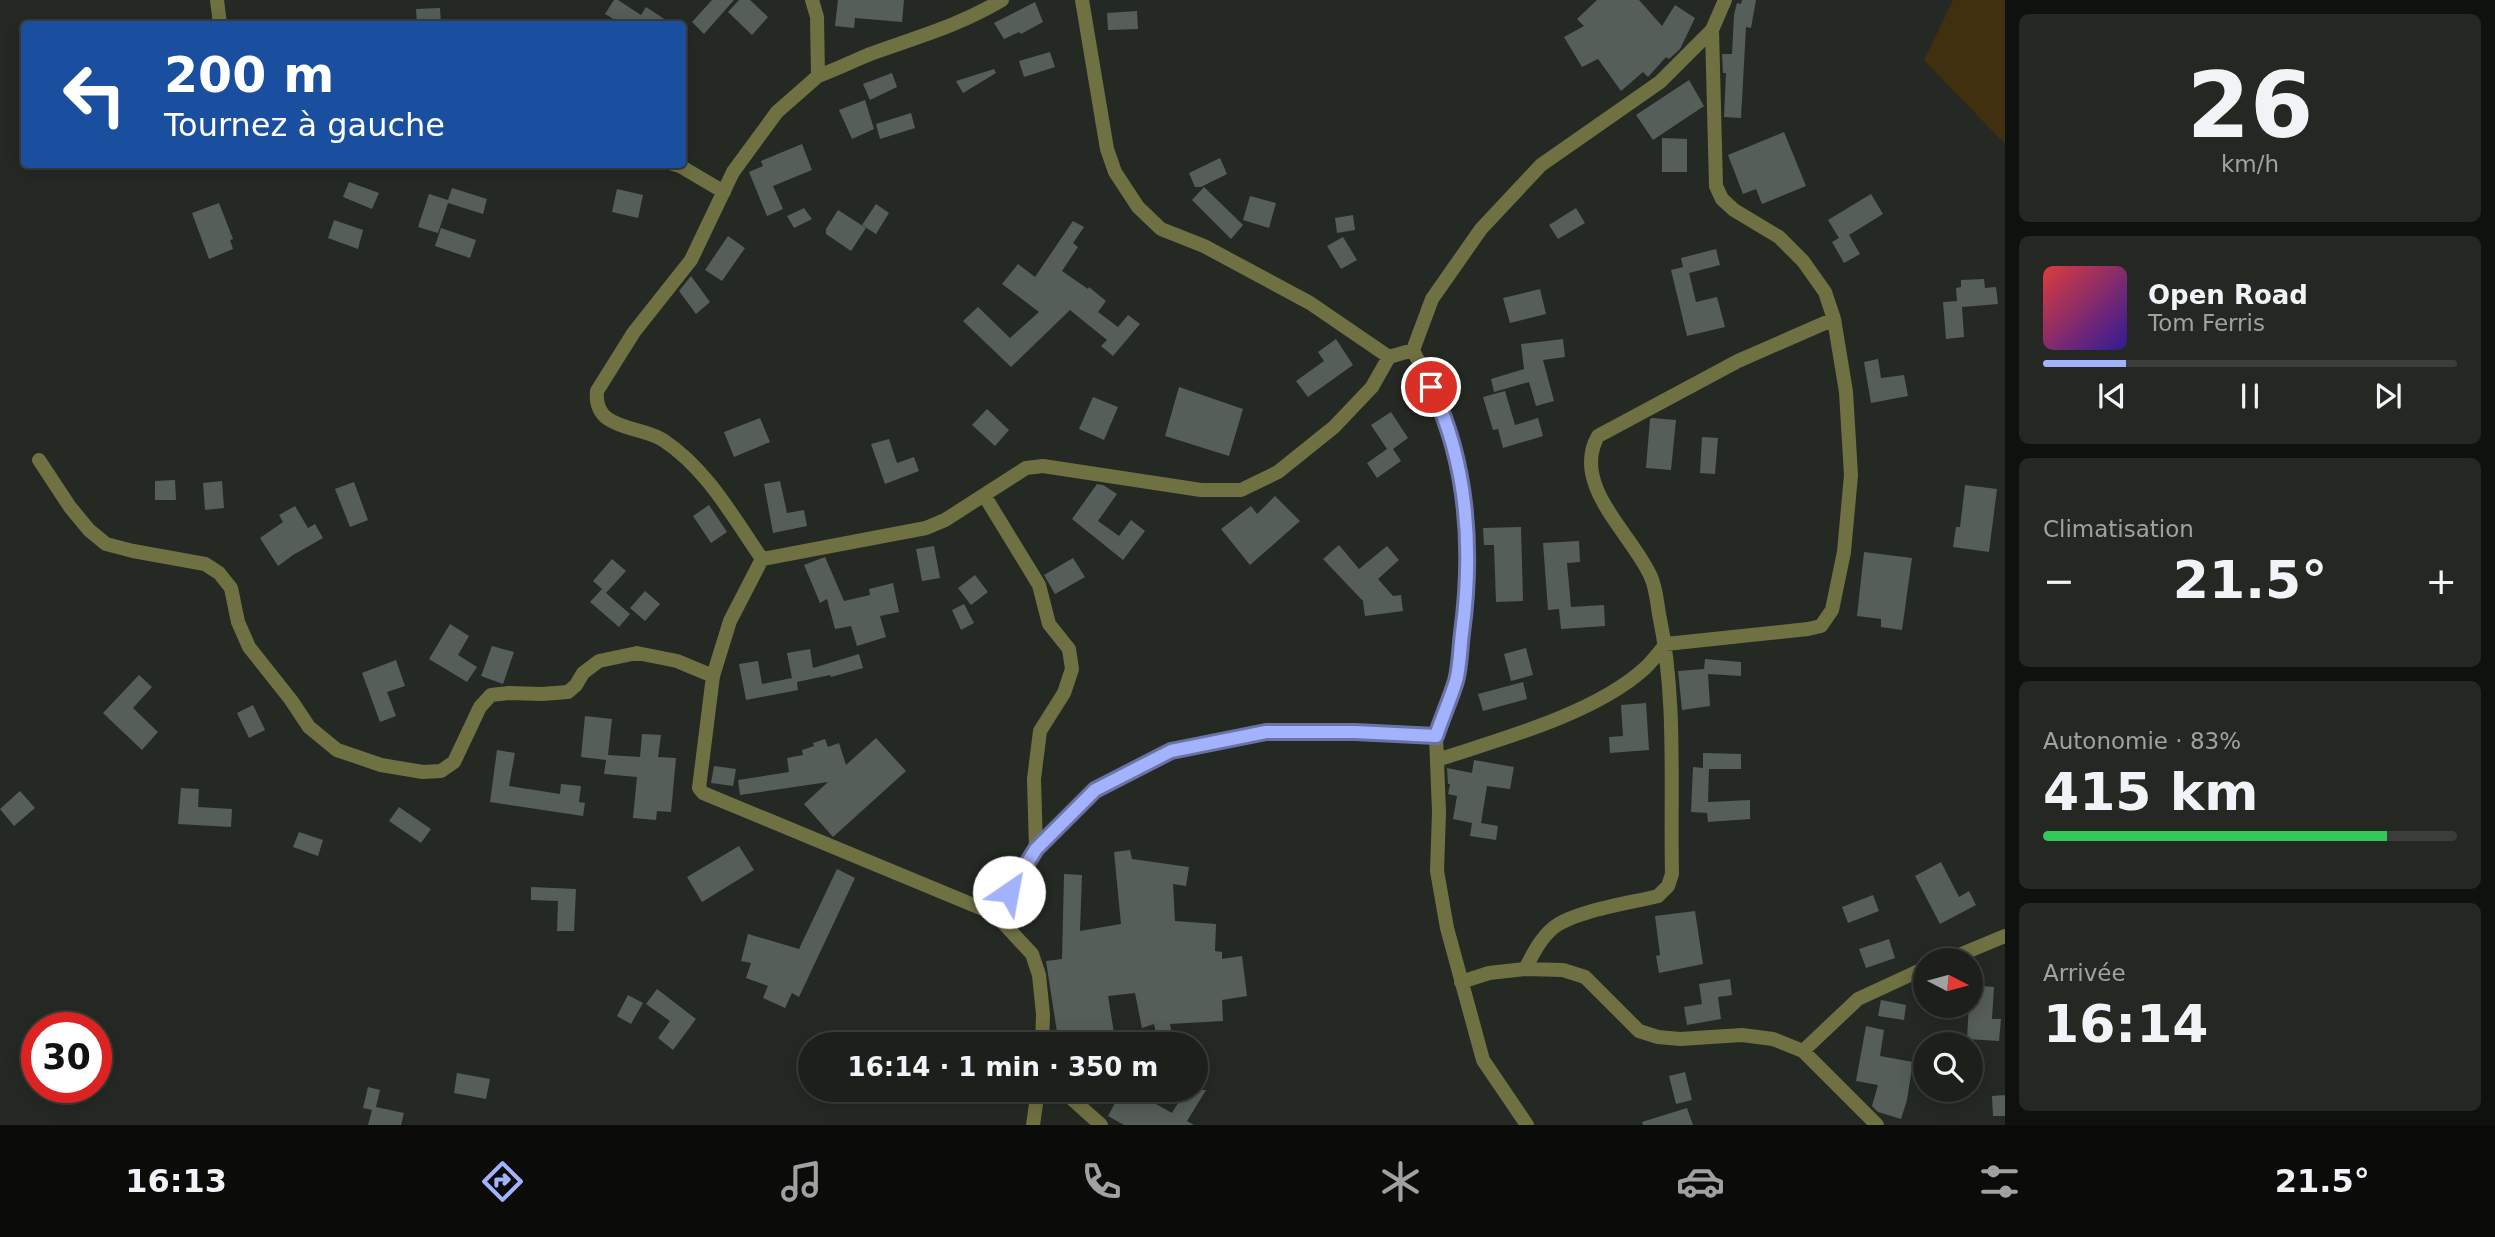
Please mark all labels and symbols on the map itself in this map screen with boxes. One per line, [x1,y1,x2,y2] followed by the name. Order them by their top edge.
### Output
[1401,357,1461,417] pin
[972,855,1046,929] position arrow
[1913,948,1983,1018] north arrow
[21,1012,112,1103] speed limit sign: 30

